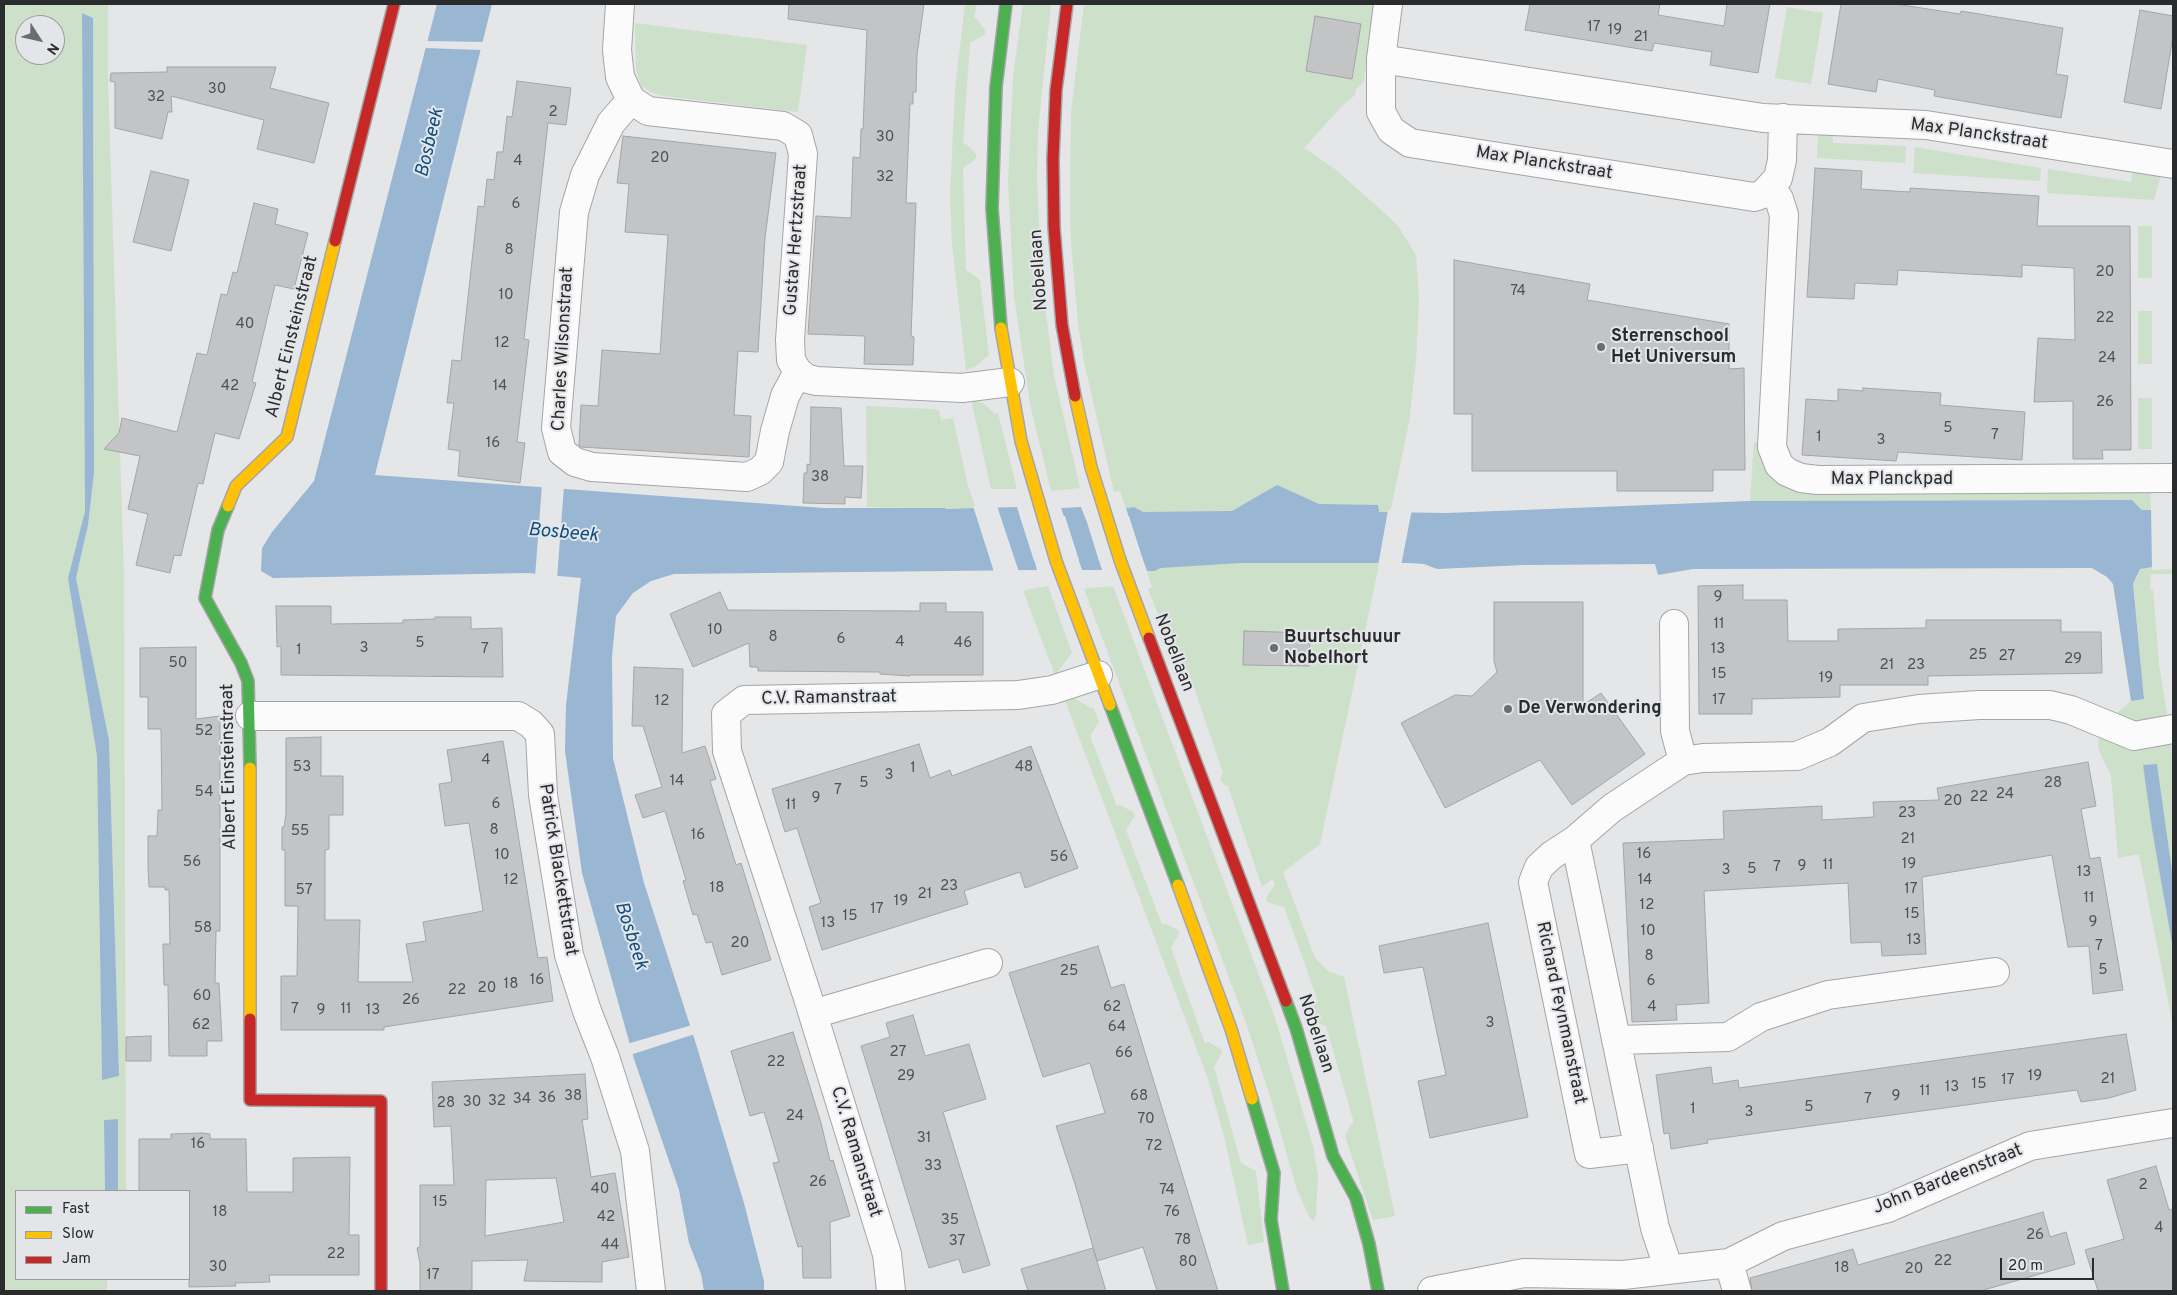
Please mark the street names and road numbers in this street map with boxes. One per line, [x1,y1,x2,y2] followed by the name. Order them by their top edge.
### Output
[1909,115,2049,155] street label: Max Planckstraat
[1474,143,1614,185] street label: Max Planckstraat
[781,163,813,317] street label: Gustav Hertzstraat
[1026,228,1054,312] street label: Nobellaan
[262,253,324,421] street label: Albert Einsteinstraat
[549,266,579,432] street label: Charles Wilsonstraat
[1831,469,1953,491] street label: Max Planckpad
[1148,611,1198,695] street label: Nobellaan
[218,683,242,851] street label: Albert Einsteinstraat
[761,687,897,711] street label: C.V. Ramanstraat
[533,782,581,958] street label: Patrick Blackettstraat
[1530,920,1590,1106] street label: Richard Feynmanstraat
[1292,992,1338,1076] street label: Nobellaan
[825,1084,885,1220] street label: C.V. Ramanstraat
[1870,1140,2026,1220] street label: John Bardeenstraat

